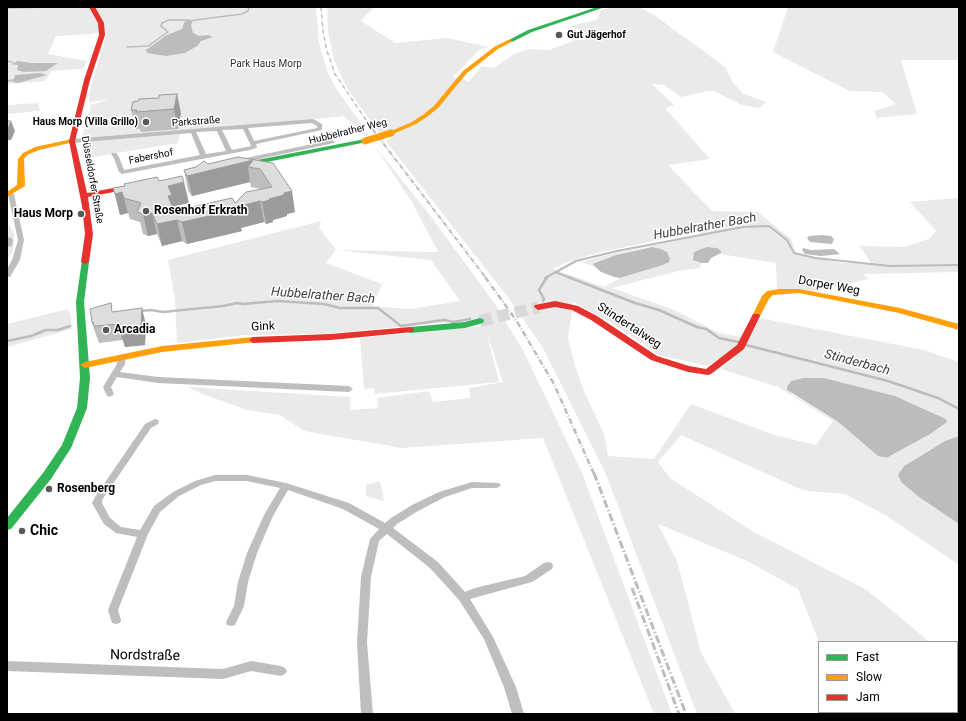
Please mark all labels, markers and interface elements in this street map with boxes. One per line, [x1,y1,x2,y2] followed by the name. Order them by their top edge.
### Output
[567,29,626,41] place label: Gut Jägerhof
[554,30,564,40] marker: Gut Jägerhof
[230,58,302,70] park label: Park Haus Morp
[171,114,221,130] street label: Parkstraße
[33,116,138,128] place label: Haus Morp (Villa Grillo)
[141,117,151,127] marker: Haus Morp (Villa Grillo)
[308,117,388,147] street label: Hubbelrather Weg
[78,135,106,225] street label: Düsseldorfer Straße
[128,147,174,167] street label: Fabershof
[154,204,248,218] place label: Rosenhof Erkrath
[141,206,151,216] marker: Rosenhof Erkrath
[14,207,73,221] place label: Haus Morp
[76,209,86,219] marker: Haus Morp
[652,210,758,244] water label: Hubbelrather Bach
[797,273,861,299] street label: Dorper Weg
[270,285,376,307] water label: Hubbelrather Bach
[594,300,664,352] street label: Stindertalweg
[251,319,275,335] street label: Gink
[114,323,155,337] place label: Arcadia
[101,325,111,335] marker: Arcadia
[823,347,891,379] water label: Stinderbach
[57,482,115,496] place label: Rosenberg
[44,484,54,494] marker: Rosenberg
[30,523,58,539] place label: Chic
[17,526,27,536] marker: Chic
[818,641,958,713] legend
[110,647,180,665] street label: Nordstraße
[856,650,879,664] text: Fast
[856,670,882,684] text: Slow
[856,690,880,704] text: Jam

